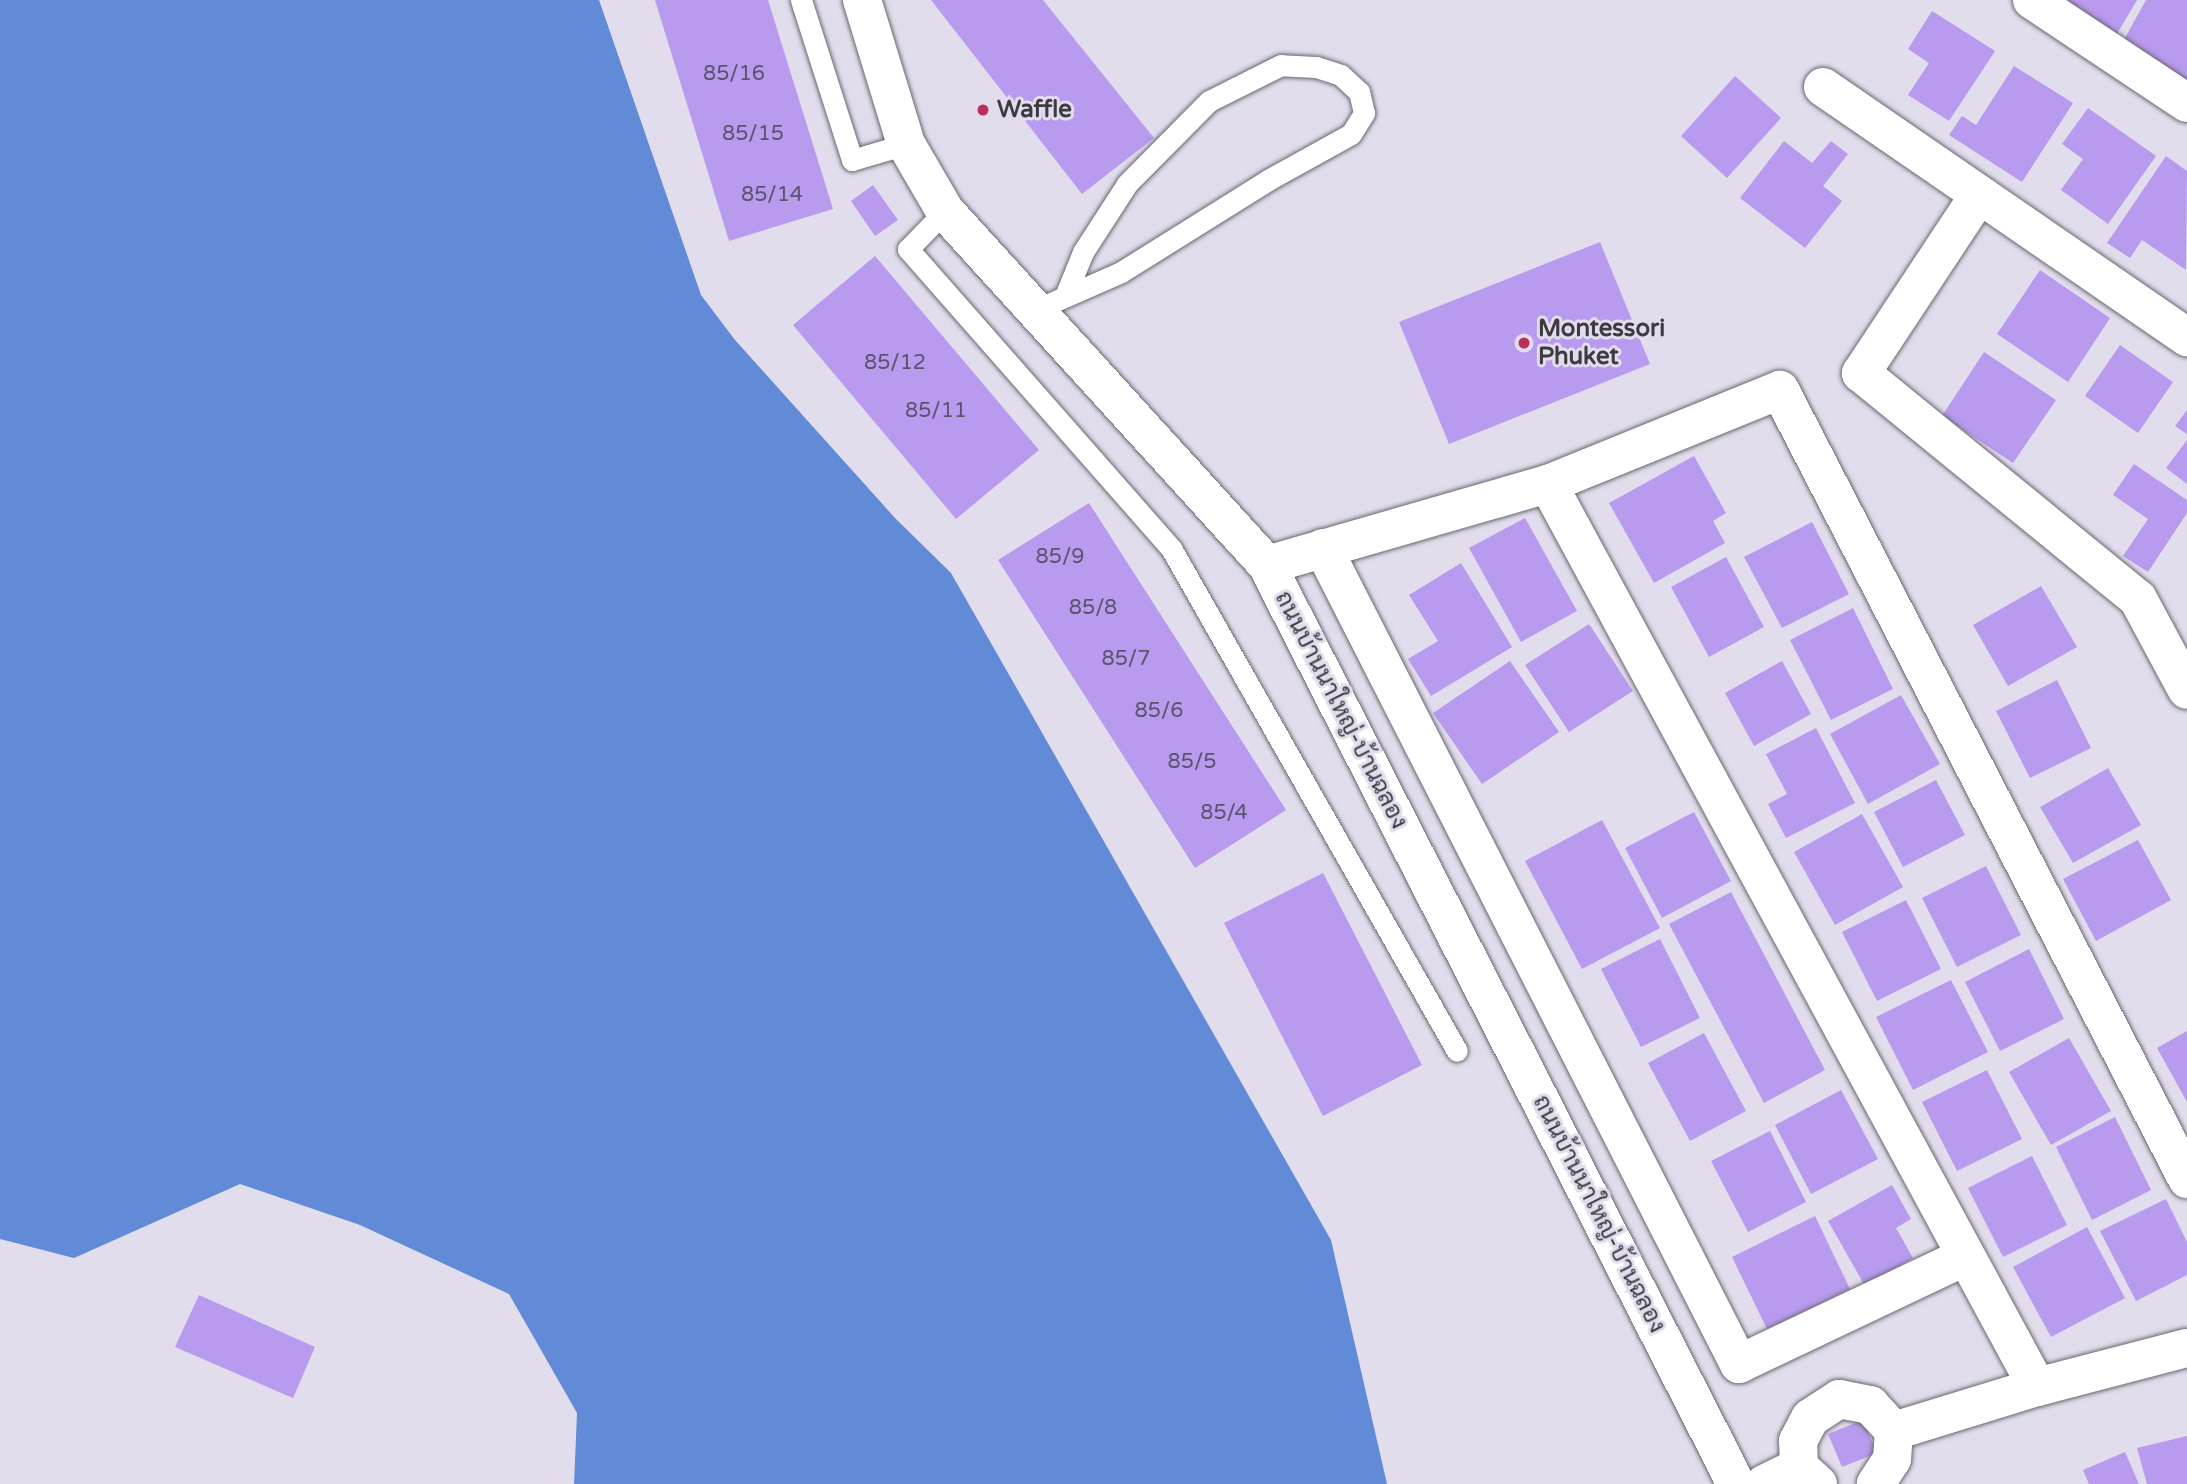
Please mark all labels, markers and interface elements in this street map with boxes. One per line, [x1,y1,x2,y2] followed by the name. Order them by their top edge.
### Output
[703,61,765,87] house number: 85/16
[997,96,1072,124] place label: Waffle
[975,102,991,118] marker: Waffle
[722,121,784,147] house number: 85/15
[741,182,803,208] house number: 85/14
[1538,315,1665,371] place label: Montessori Phuket
[1516,335,1532,351] marker: Montessori Phuket
[864,350,926,376] house number: 85/12
[905,398,967,424] house number: 85/11
[1036,544,1084,570] house number: 85/9
[1268,586,1414,834] street label: ถนนบ้านนาใหญ่-บ้านฉลอง
[1069,595,1117,621] house number: 85/8
[1101,646,1151,672] house number: 85/7
[1135,698,1183,724] house number: 85/6
[1168,749,1216,775] house number: 85/5
[1200,800,1248,826] house number: 85/4
[1526,1090,1672,1338] street label: ถนนบ้านนาใหญ่-บ้านฉลอง

